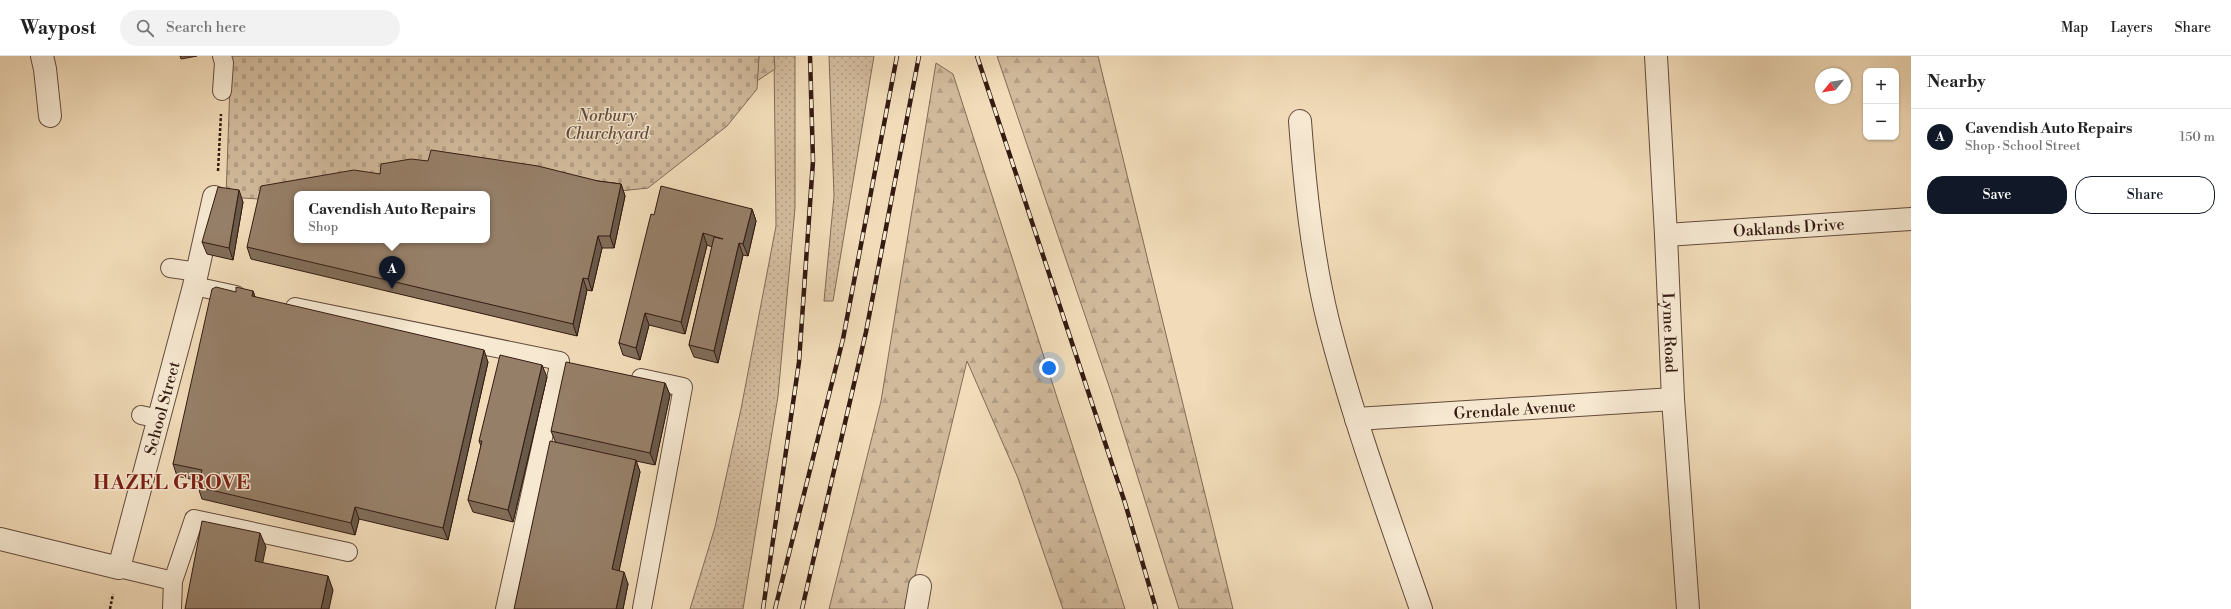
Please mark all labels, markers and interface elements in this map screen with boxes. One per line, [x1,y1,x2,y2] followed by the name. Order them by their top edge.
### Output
[120,10,400,46] search box
[20,16,96,40] text: Waypost
[134,17,156,39] icon: search
[166,18,246,37] text: Search here
[2061,19,2088,37] text: Map
[2110,19,2153,37] text: Layers
[2175,19,2211,37] text: Share
[1815,68,1851,104] north arrow
[1863,68,1899,140] map controls
[1863,68,1899,104] button: +
[1927,71,1986,93] text: Nearby
[1863,104,1899,140] button: −
[565,106,650,144] park label: Norbury Churchyard
[1965,119,2133,138] text: Cavendish Auto Repairs
[1935,129,1945,145] text: A
[2180,129,2215,145] text: 150 m
[1965,138,2081,154] text: Shop · School Street
[1927,176,2067,214] button: Save
[2075,176,2215,214] button: Share
[294,191,490,243] popup
[308,200,476,219] text: Cavendish Auto Repairs
[1732,214,1845,242] street label: Oaklands Drive
[308,219,338,235] text: Shop
[379,256,405,289] pin: A
[1657,292,1681,373] street label: Lyme Road
[1039,358,1059,378] your location
[140,359,185,457] street label: School Street
[1453,396,1576,424] street label: Grendale Avenue
[93,471,251,496] district label: HAZEL GROVE

